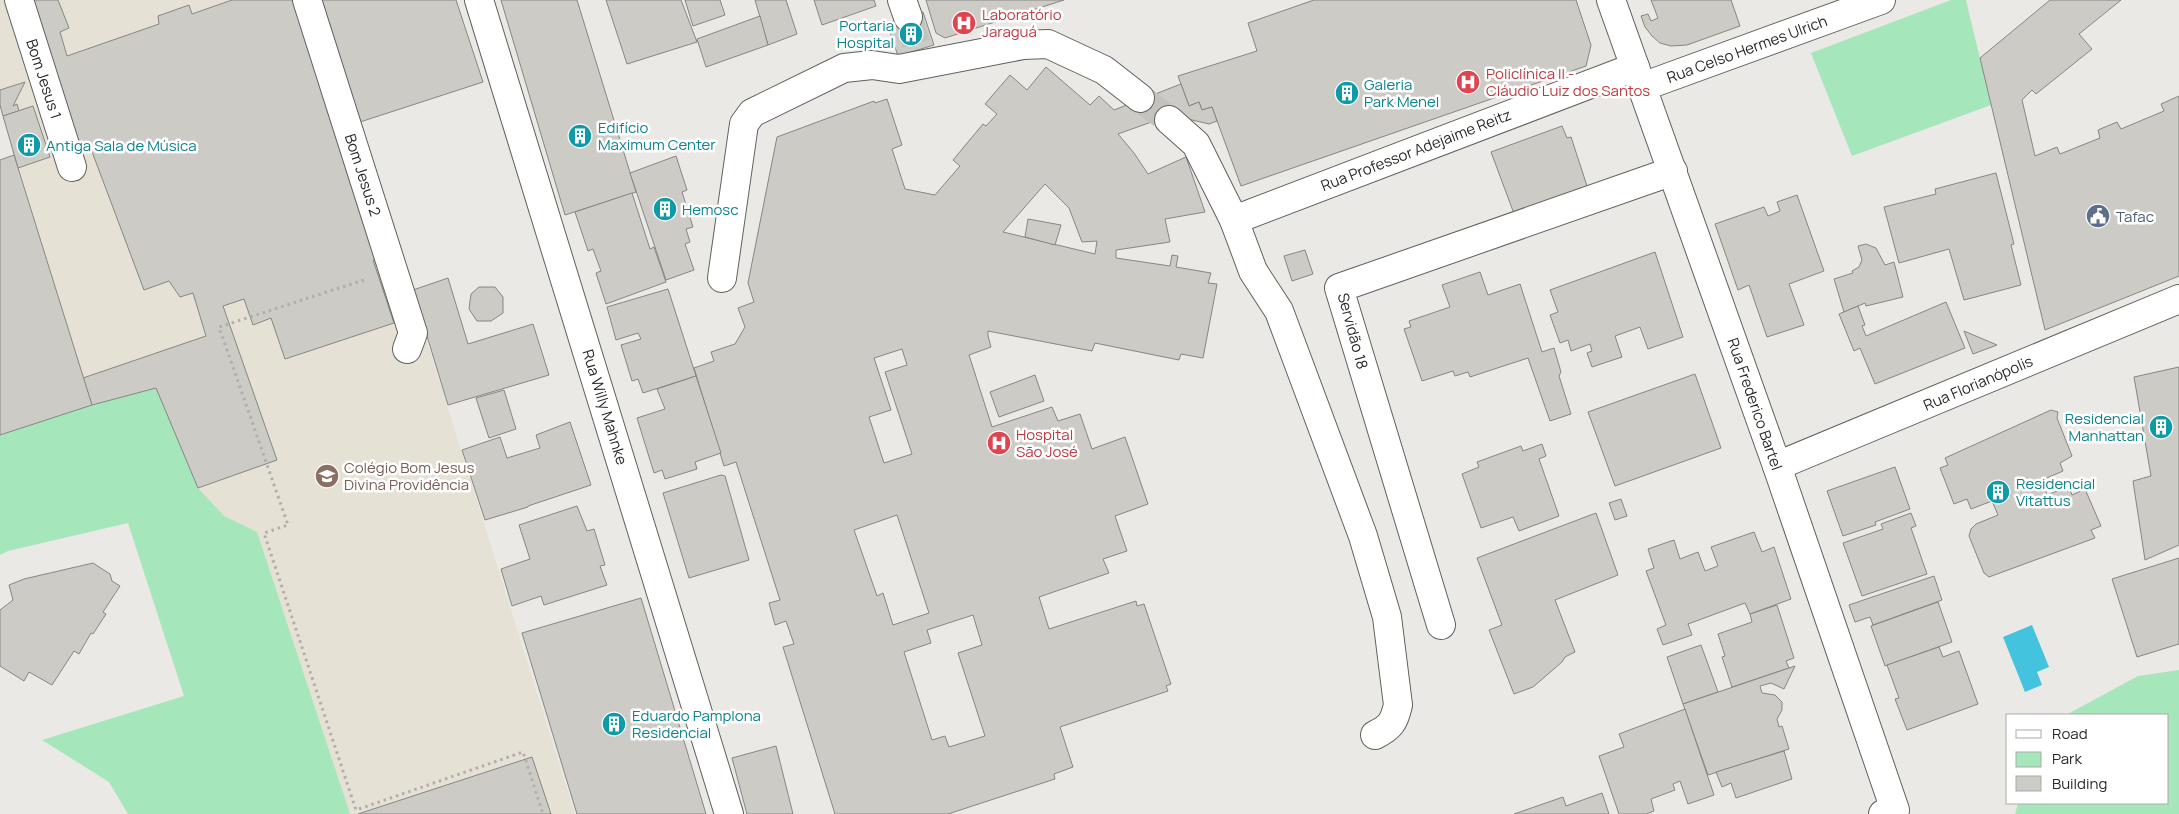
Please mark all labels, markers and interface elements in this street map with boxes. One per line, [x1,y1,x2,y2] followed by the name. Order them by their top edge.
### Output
[982,4,1062,42] place label: Laboratório Jaraguá
[951,10,977,36] hospital icon: Laboratório Jaraguá
[1664,10,1830,88] street label: Rua Celso Hermes Ulrich
[837,15,894,53] place label: Portaria Hospital
[898,21,924,47] building icon: Portaria Hospital
[21,36,67,122] street label: Bom Jesus 1
[1486,63,1650,101] place label: Policlínica II - Cláudio Luiz dos Santos
[1455,69,1481,95] hospital icon: Policlínica II - Cláudio Luiz dos Santos
[1364,74,1439,112] place label: Galeria Park Menel
[1334,80,1360,106] building icon: Galeria Park Menel
[1318,104,1514,196] street label: Rua Professor Adejaime Reitz
[598,117,716,155] place label: Edifício Maximum Center
[567,123,593,149] building icon: Edifício Maximum Center
[340,131,386,219] street label: Bom Jesus 2
[16,132,42,158] building icon: Antiga Sala de Música
[46,135,197,156] place label: Antiga Sala de Música
[652,196,678,222] building icon: Hemosc
[682,199,738,220] place label: Hemosc
[2085,203,2111,229] public building icon: Tafac
[2116,206,2154,227] place label: Tafac
[1333,291,1373,371] street label: Servidão 18
[1722,335,1788,473] street label: Rua Frederico Bartel
[577,347,633,468] street label: Rua Willy Mahnke
[1920,350,2036,416] street label: Rua Florianópolis
[2065,408,2144,446] place label: Residencial Manhattan
[2148,414,2174,440] building icon: Residencial Manhattan
[1016,424,1078,462] place label: Hospital São José
[986,430,1012,456] hospital icon: Hospital São José
[344,457,474,495] place label: Colégio Bom Jesus Divina Providência
[314,463,340,489] school or university icon: Colégio Bom Jesus Divina Providência
[2016,473,2095,511] place label: Residencial Vitattus
[1985,479,2011,505] building icon: Residencial Vitattus
[632,705,761,743] place label: Eduardo Pamplona Residencial
[601,711,627,737] building icon: Eduardo Pamplona Residencial
[2006,714,2169,804] legend
[2052,723,2088,744] text: Road
[2052,748,2082,769] text: Park
[2052,773,2107,794] text: Building

